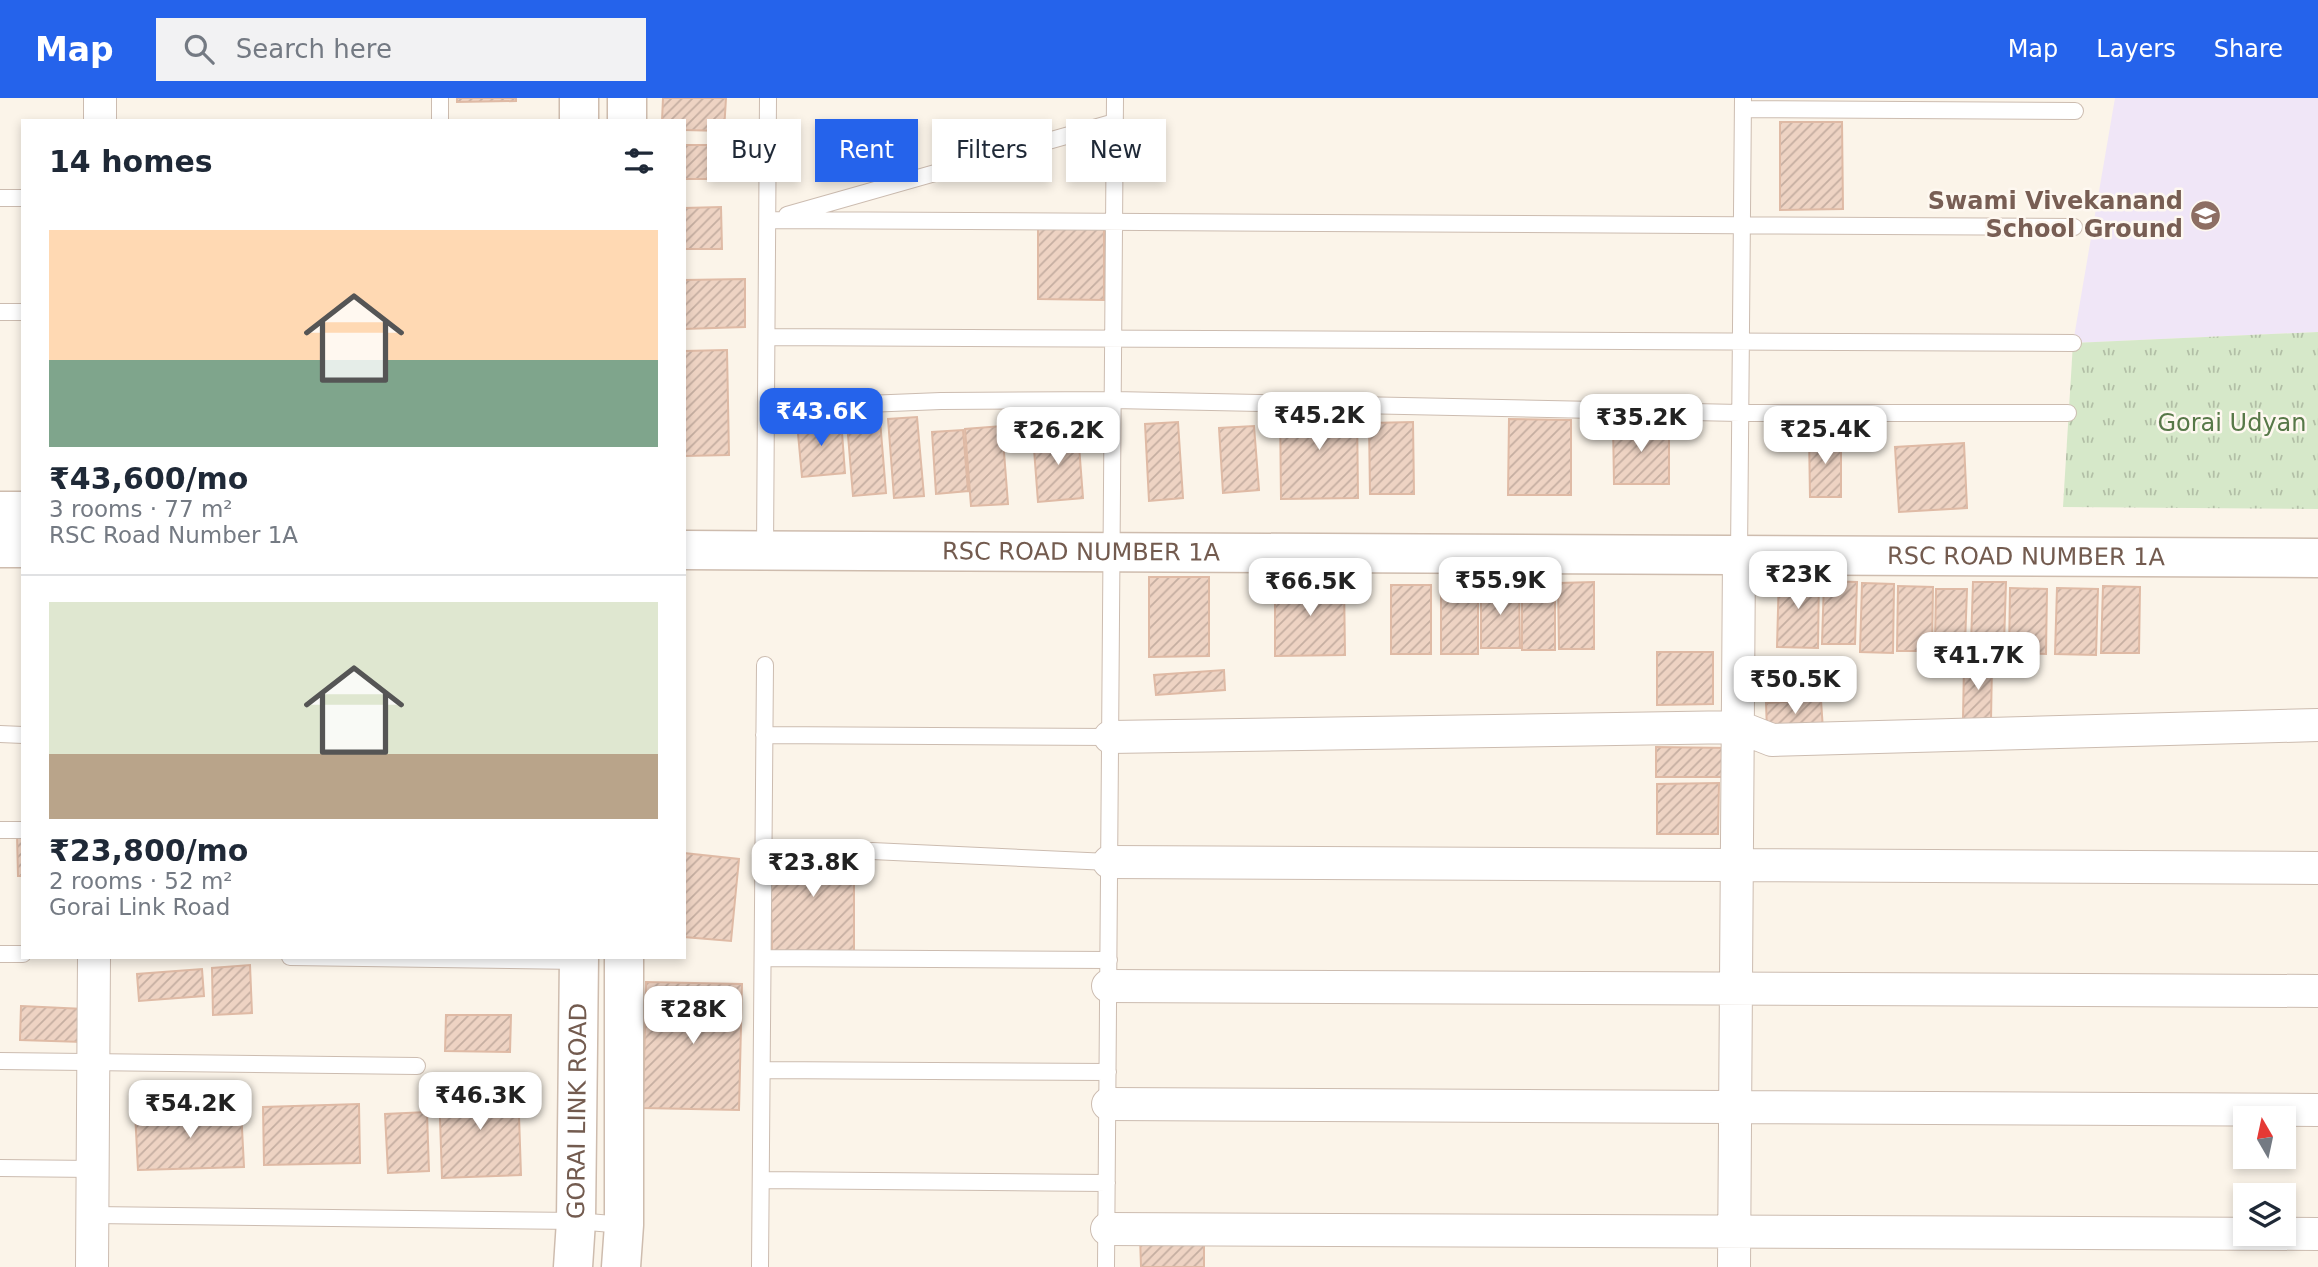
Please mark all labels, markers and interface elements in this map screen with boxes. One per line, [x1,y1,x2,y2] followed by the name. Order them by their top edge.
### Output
[156,18,646,81] search box
[35,30,114,69] text: Map
[180,30,218,68] icon: search
[236,34,392,64] text: Search here
[2008,35,2058,63] text: Map
[2096,35,2176,63] text: Layers
[2214,35,2283,63] text: Share
[707,119,801,182] chip: Buy
[815,119,918,182] chip: Rent
[932,119,1052,182] chip: Filters
[1066,119,1166,182] chip: New
[620,142,658,180] icon: filters
[49,144,213,179] text: 14 homes
[1928,187,2183,243] place label: Swami Vivekanand School Ground
[2189,198,2223,232] school or university icon: Swami Vivekanand School Ground
[291,275,417,401] icon: home
[764,388,878,448] pin: ₹43.6K
[1262,392,1376,452] pin: ₹45.2K
[1584,394,1698,454] pin: ₹35.2K
[776,398,866,424] text: ₹43.6K
[1274,402,1364,428] text: ₹45.2K
[1596,404,1686,430] text: ₹35.2K
[1768,406,1882,466] pin: ₹25.4K
[1001,408,1115,467] pin: ₹26.2K
[2157,409,2307,437] park label: Gorai Udyan
[1780,416,1870,442] text: ₹25.4K
[1013,417,1103,443] text: ₹26.2K
[49,461,248,496] text: ₹43,600/mo
[49,496,233,522] text: 3 rooms · 77 m²
[49,522,298,548] text: RSC Road Number 1A
[942,537,1221,567] street label: RSC ROAD NUMBER 1A
[1887,542,2166,571] street label: RSC ROAD NUMBER 1A
[1757,552,1839,611] pin: ₹23K
[1443,558,1557,617] pin: ₹55.9K
[1253,559,1367,618] pin: ₹66.5K
[1765,561,1831,587] text: ₹23K
[1455,567,1545,593] text: ₹55.9K
[1265,568,1355,594] text: ₹66.5K
[1921,632,2035,692] pin: ₹41.7K
[1933,642,2023,668] text: ₹41.7K
[291,647,417,773] icon: home
[1738,656,1852,716] pin: ₹50.5K
[1750,666,1840,692] text: ₹50.5K
[49,833,248,868] text: ₹23,800/mo
[756,840,870,899] pin: ₹23.8K
[768,849,858,875] text: ₹23.8K
[49,868,233,894] text: 2 rooms · 52 m²
[49,894,230,920] text: Gorai Link Road
[652,986,734,1046] pin: ₹28K
[660,996,726,1022] text: ₹28K
[562,1003,592,1219] street label: GORAI LINK ROAD
[423,1072,537,1132] pin: ₹46.3K
[133,1080,247,1140] pin: ₹54.2K
[435,1082,525,1108] text: ₹46.3K
[145,1090,235,1116] text: ₹54.2K
[2233,1106,2296,1169] north arrow
[2233,1106,2296,1246] map controls
[2233,1183,2296,1246] button: layers

